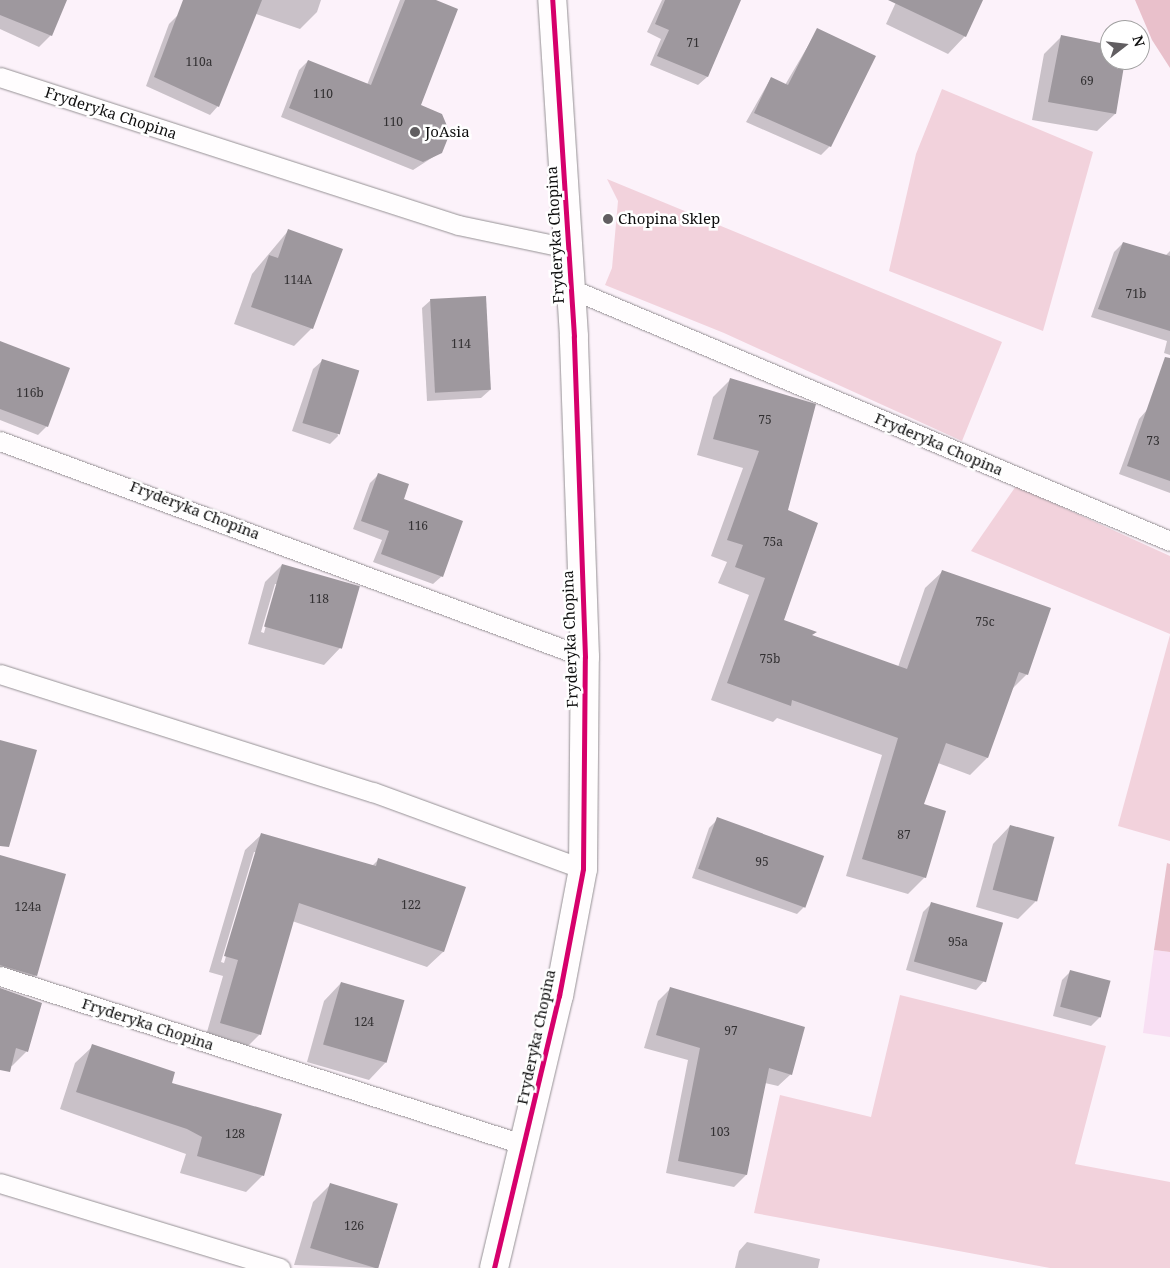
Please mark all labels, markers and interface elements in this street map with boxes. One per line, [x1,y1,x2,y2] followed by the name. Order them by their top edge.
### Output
[1100,20,1150,70] north arrow
[1128,33,1150,49] text: N
[686,36,700,50] house number: 71
[186,55,212,69] house number: 110a
[1080,74,1094,88] house number: 69
[43,83,179,143] street label: Fryderyka Chopina
[313,87,333,101] house number: 110
[383,115,403,129] house number: 110
[425,123,470,141] place label: JoAsia
[409,126,421,138] marker: JoAsia
[542,166,568,304] street label: Fryderyka Chopina
[618,210,720,228] place label: Chopina Sklep
[602,213,614,225] marker: Chopina Sklep
[284,273,312,287] house number: 114A
[1126,287,1146,301] house number: 71b
[451,337,471,351] house number: 114
[16,386,44,400] house number: 116b
[872,409,1006,479] street label: Fryderyka Chopina
[758,413,772,427] house number: 75
[1146,434,1160,448] house number: 73
[127,477,263,543] street label: Fryderyka Chopina
[408,519,428,533] house number: 116
[763,535,783,549] house number: 75a
[559,570,581,708] street label: Fryderyka Chopina
[309,592,329,606] house number: 118
[975,615,995,629] house number: 75c
[760,652,780,666] house number: 75b
[897,828,911,842] house number: 87
[755,855,769,869] house number: 95
[401,898,421,912] house number: 122
[15,900,41,914] house number: 124a
[948,935,968,949] house number: 95a
[513,968,559,1106] street label: Fryderyka Chopina
[80,994,216,1054] street label: Fryderyka Chopina
[354,1015,374,1029] house number: 124
[724,1024,738,1038] house number: 97
[710,1125,730,1139] house number: 103
[225,1127,245,1141] house number: 128
[344,1219,364,1233] house number: 126

